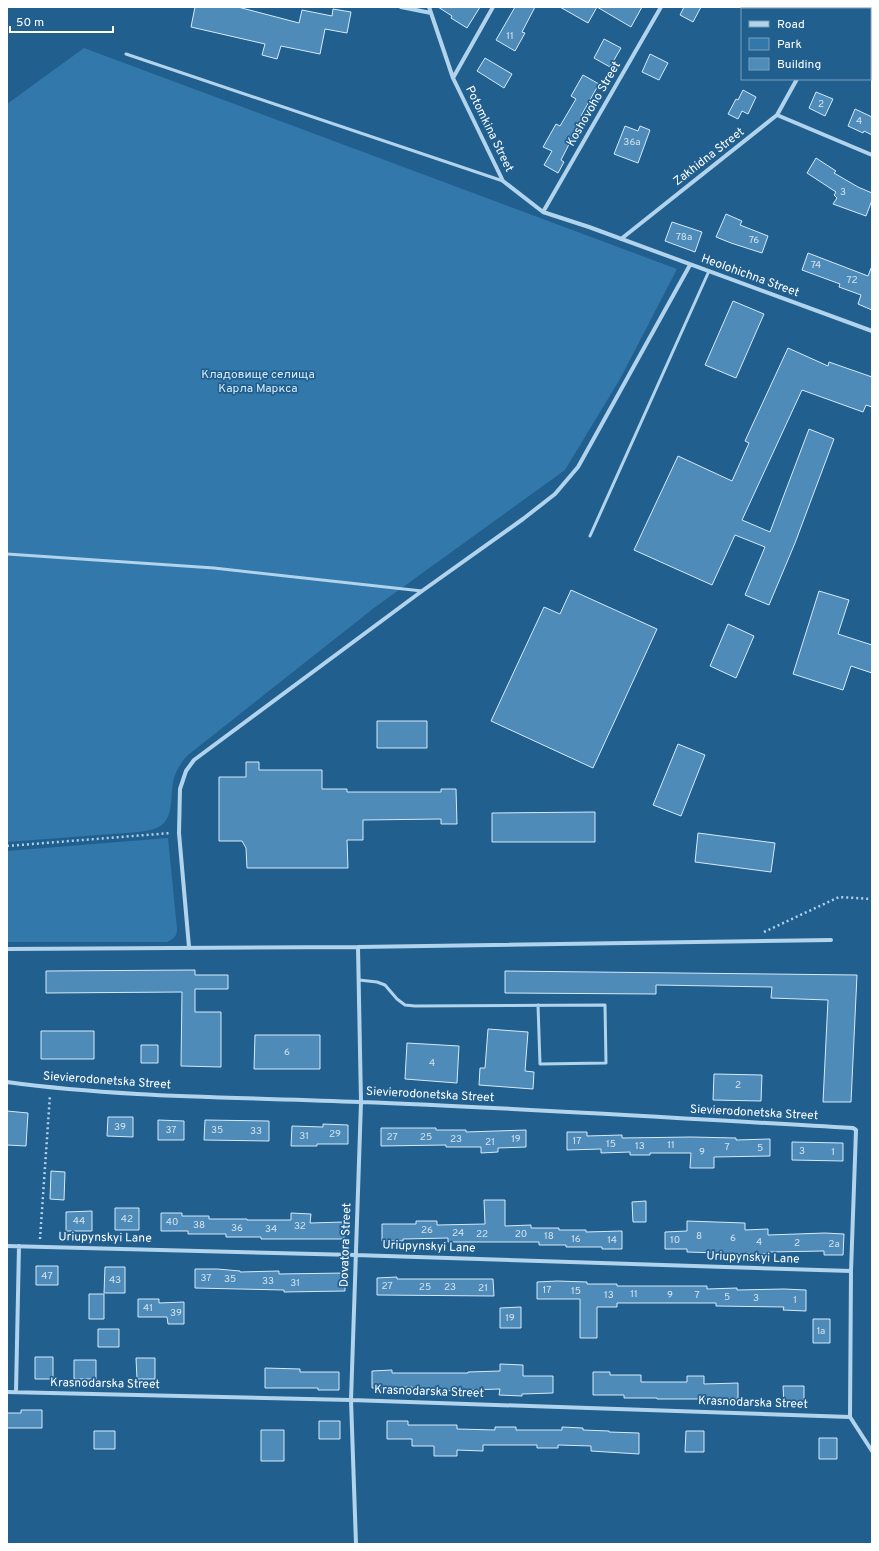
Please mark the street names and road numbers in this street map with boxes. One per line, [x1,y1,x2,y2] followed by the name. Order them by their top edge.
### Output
[563,59,625,149] street label: Koshovoho Street
[461,83,517,175] street label: Potomkina Street
[670,124,748,190] street label: Zakhidna Street
[699,251,801,301] street label: Heolohichna Street
[42,1069,172,1093] street label: Sievierodonetska Street
[365,1084,495,1106] street label: Sievierodonetska Street
[689,1102,819,1124] street label: Sievierodonetska Street
[337,1203,355,1287] street label: Dovatora Street
[58,1229,152,1247] street label: Uriupynskyi Lane
[382,1237,476,1257] street label: Uriupynskyi Lane
[706,1248,800,1268] street label: Uriupynskyi Lane
[50,1375,160,1393] street label: Krasnodarska Street
[374,1382,484,1402] street label: Krasnodarska Street
[698,1393,808,1413] street label: Krasnodarska Street

